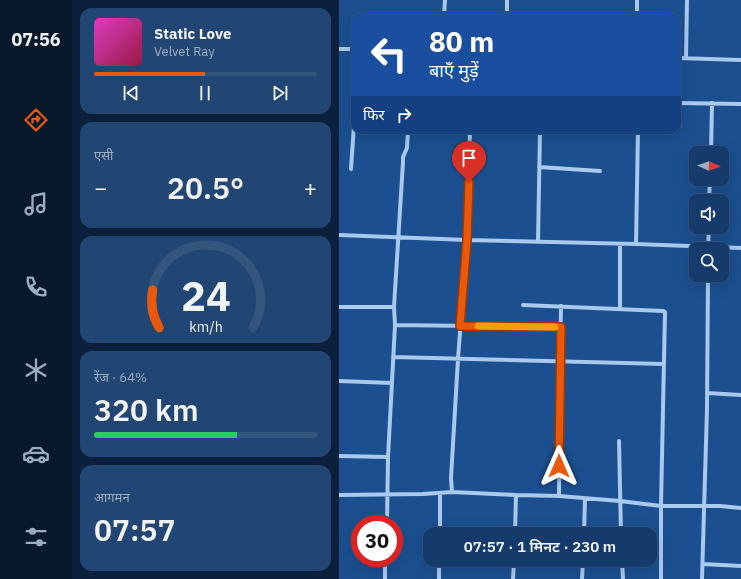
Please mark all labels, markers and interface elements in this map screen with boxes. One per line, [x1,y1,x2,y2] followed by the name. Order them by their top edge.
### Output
[429,23,494,60] text: 80 m
[154,24,231,43] text: Static Love
[11,28,61,51] text: 07:56
[363,28,415,80] icon: left
[154,43,215,60] text: Velvet Ray
[429,59,479,82] text: बाएँ मुड़ें
[120,82,142,104] icon: previous
[194,82,216,104] icon: pause
[269,82,291,104] icon: next
[393,104,415,126] icon: right
[363,105,385,124] text: फिर
[22,106,50,134] icon: directions
[452,141,486,182] pin
[689,146,729,186] north arrow
[689,146,729,282] map controls
[94,147,113,164] text: एसी
[458,147,480,169] icon: arrive
[167,168,244,207] text: 20.5°
[94,173,107,202] text: −
[304,173,317,202] text: +
[22,190,50,218] icon: music
[689,194,729,234] button: sound
[689,242,729,282] button: search
[181,267,230,321] text: 24
[22,273,50,301] icon: phone
[189,316,222,335] text: km/h
[22,356,50,384] icon: climate
[94,369,147,386] text: रेंज · 64%
[94,390,199,429] text: 320 km
[22,440,50,468] icon: car
[538,445,580,487] position arrow
[94,489,130,506] text: आगमन
[94,510,176,549] text: 07:57
[351,515,403,567] speed limit sign: 30
[22,523,50,551] icon: filters
[464,537,616,556] text: 07:57 · 1 मिनट · 230 m

